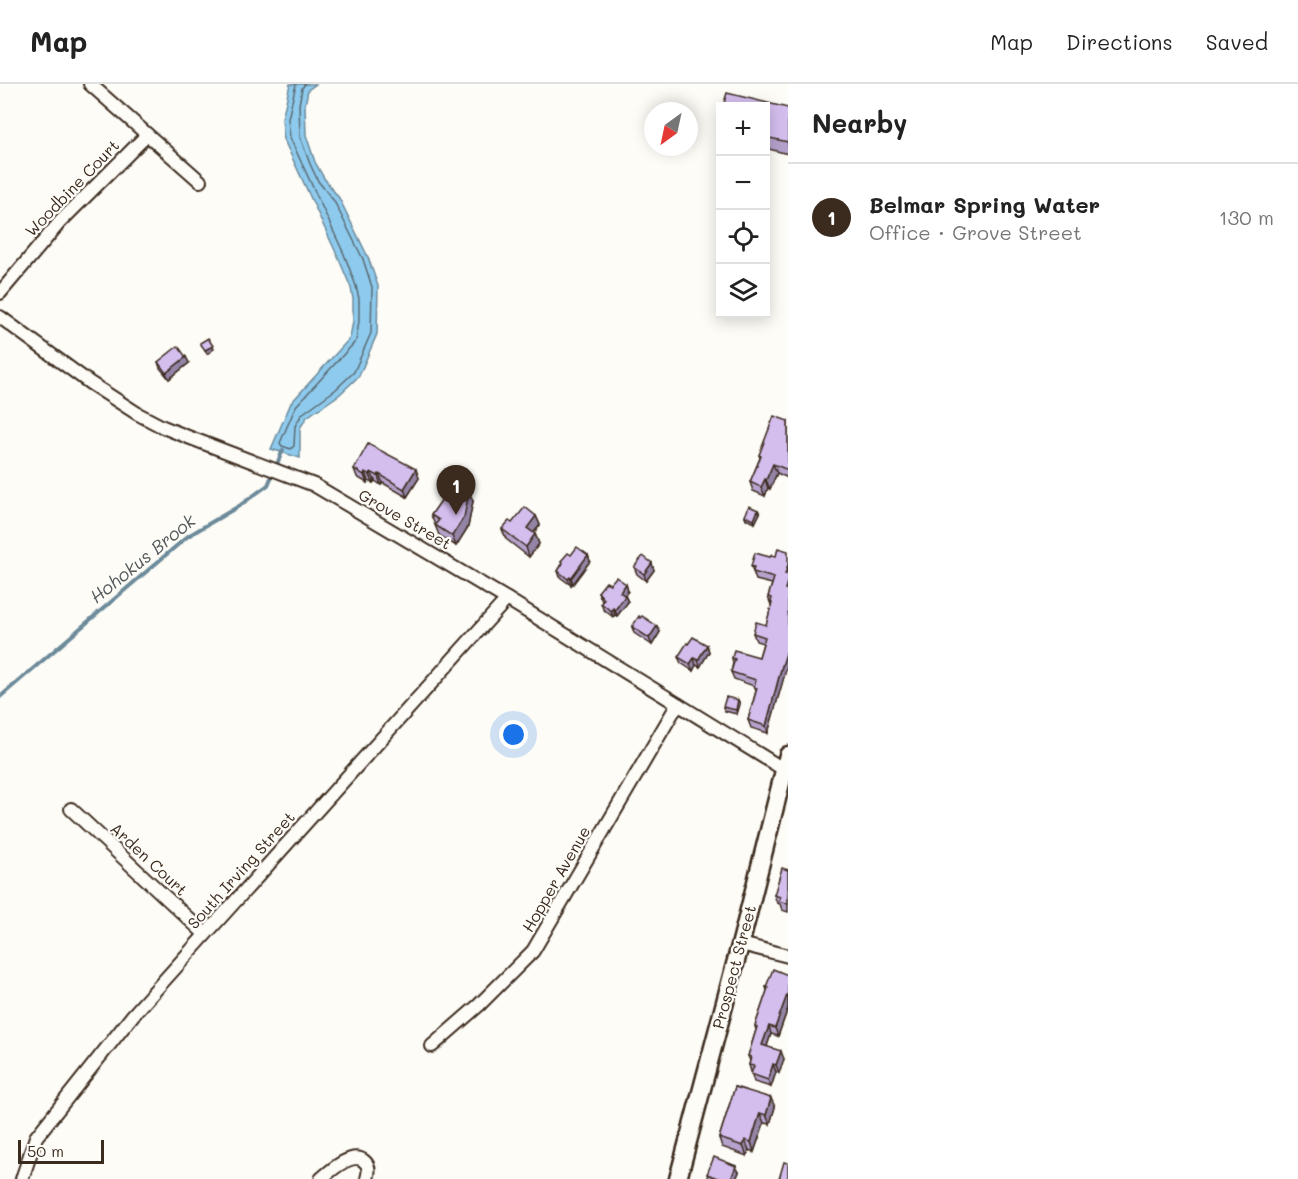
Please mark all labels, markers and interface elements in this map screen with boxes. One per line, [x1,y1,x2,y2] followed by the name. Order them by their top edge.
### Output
[30,23,87,59] text: Map
[990,28,1033,55] text: Map
[1066,28,1173,55] text: Directions
[1206,28,1268,55] text: Saved
[644,102,698,156] north arrow
[716,102,770,318] map controls
[716,102,770,156] button: +
[812,106,907,140] text: Nearby
[20,135,123,241] street label: Woodbine Court
[716,156,770,210] button: −
[869,190,1100,219] text: Belmar Spring Water
[827,204,836,230] text: 1
[1219,204,1274,230] text: 130 m
[716,210,770,264] button: locate
[869,219,1082,245] text: Office · Grove Street
[716,264,770,318] button: layers
[436,466,476,515] pin: 1
[355,484,455,554] street label: Grove Street
[85,508,201,608] water label: Hohokus Brook
[499,720,528,749] your location
[182,807,299,933] street label: South Irving Street
[106,818,192,900] street label: Arden Court
[517,822,594,936] street label: Hopper Avenue
[707,903,760,1031] street label: Prospect Street
[18,1137,104,1164] scale bar
[27,1140,64,1161] text: 50 m

